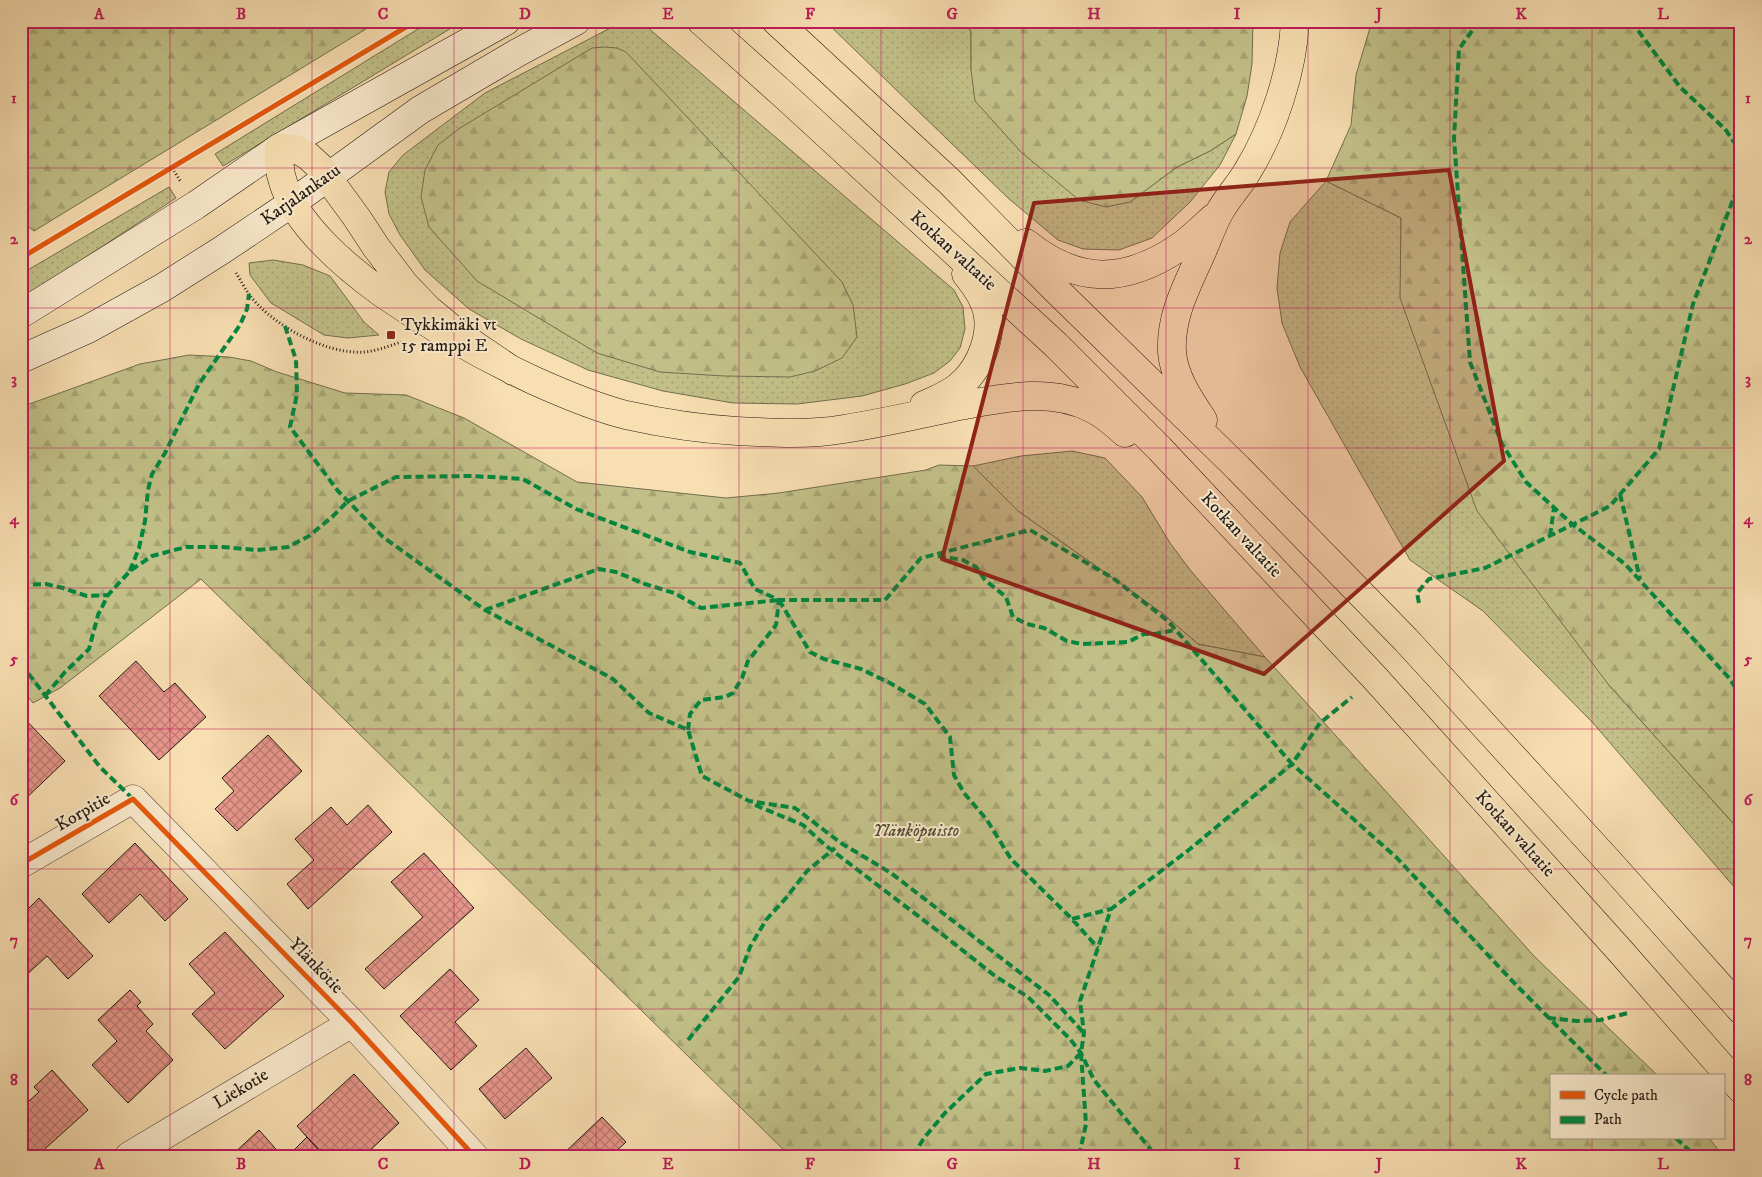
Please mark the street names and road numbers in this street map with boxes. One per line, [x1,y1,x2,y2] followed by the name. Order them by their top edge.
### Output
[257,159,345,231] street label: Karjalankatu
[905,206,1001,296] street label: Kotkan valtatie
[1196,488,1286,582] street label: Kotkan valtatie
[1470,786,1560,882] street label: Kotkan valtatie
[52,788,114,836] street label: Korpitie
[284,933,348,999] street label: Ylänkötie
[209,1064,273,1114] street label: Liekotie

